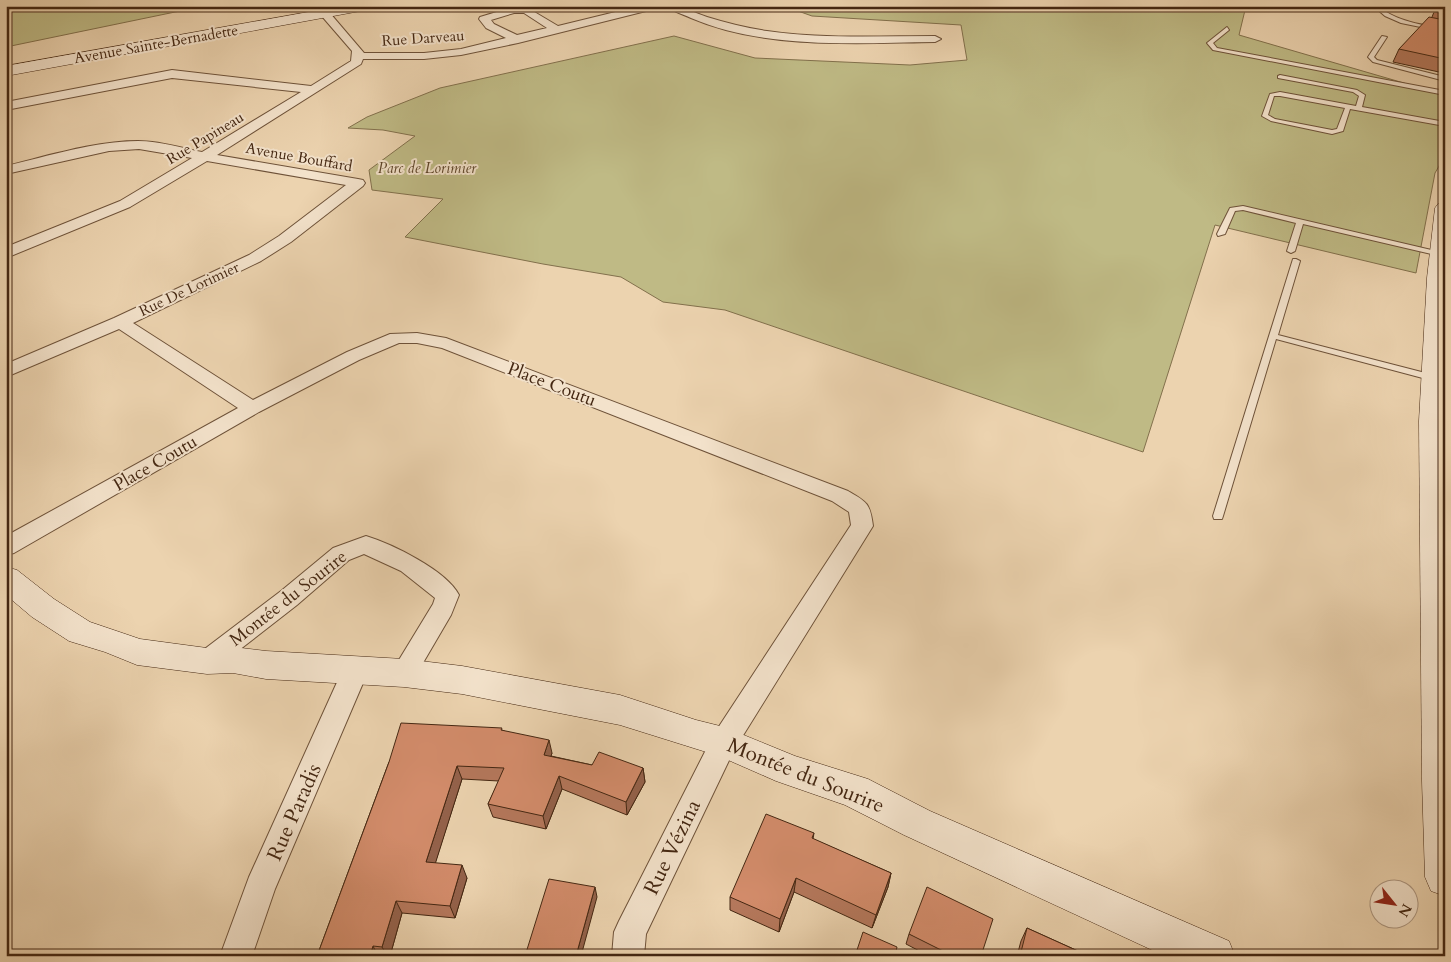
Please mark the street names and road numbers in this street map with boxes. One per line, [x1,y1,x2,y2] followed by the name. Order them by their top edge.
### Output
[72,20,240,68] street label: Avenue Sainte-Bernadette
[381,25,465,51] street label: Rue Darveau
[163,107,247,169] street label: Rue Papineau
[244,138,354,176] street label: Avenue Bouffard
[136,257,243,321] street label: Rue De Lorimier
[504,356,600,413] street label: Place Coutu
[109,429,202,498] street label: Place Coutu
[224,545,352,652] street label: Montée du Sourire
[723,731,889,820] street label: Montée du Sourire
[260,759,329,865] street label: Rue Paradis
[637,795,708,900] street label: Rue Vézina

